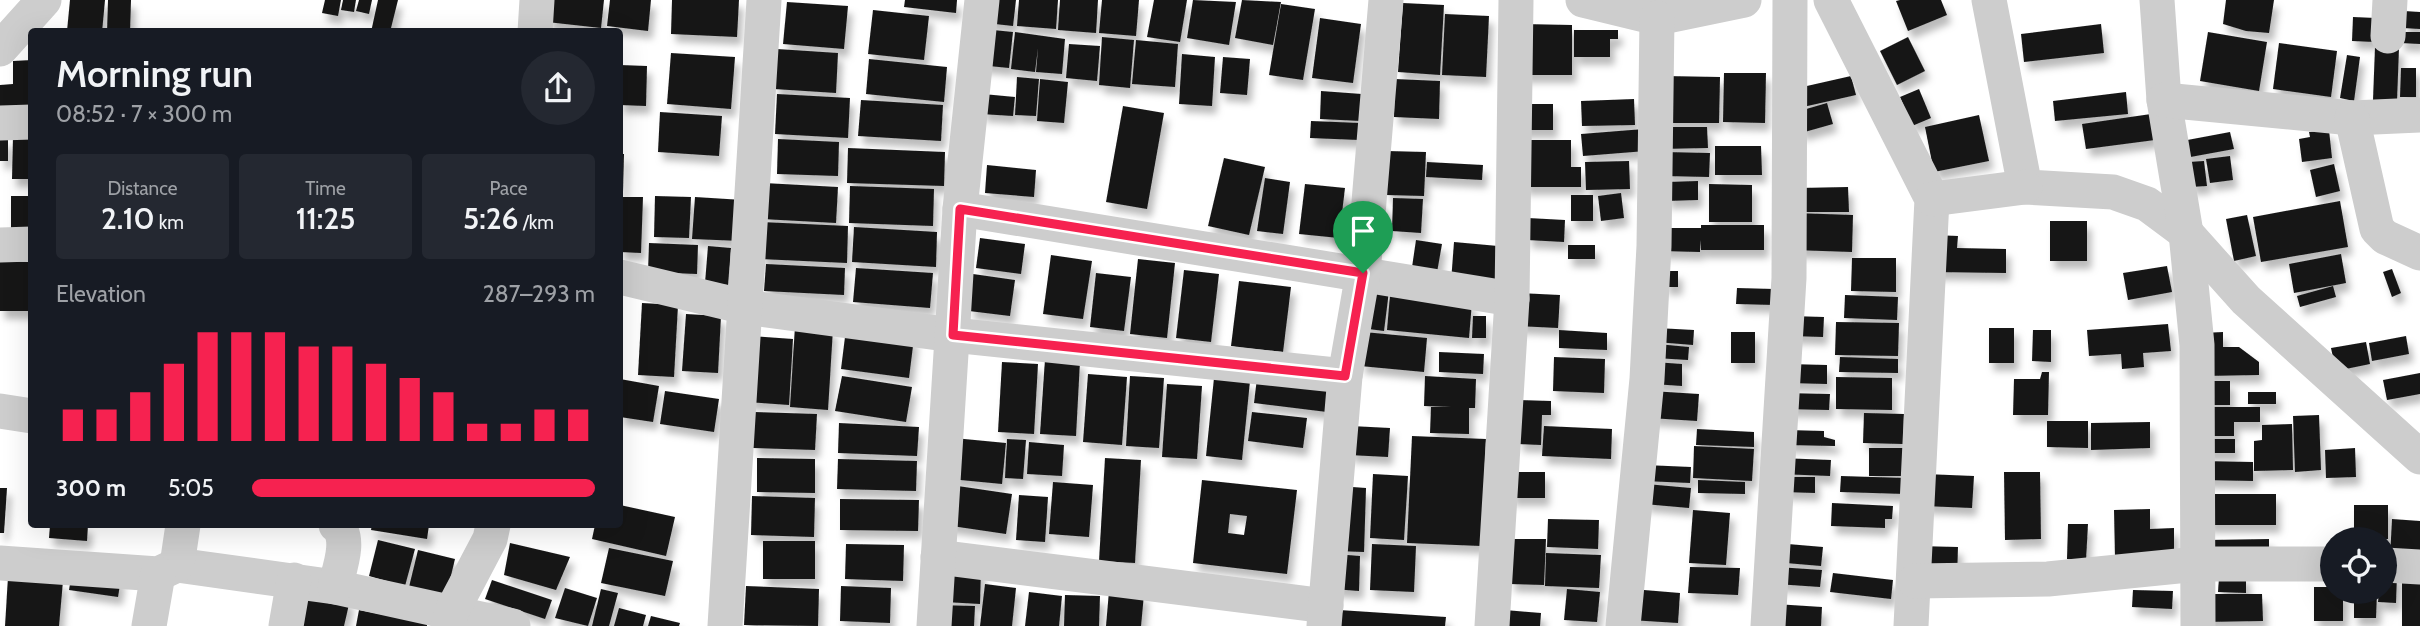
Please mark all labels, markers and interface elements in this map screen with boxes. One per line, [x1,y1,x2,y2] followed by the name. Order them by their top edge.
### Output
[56,50,253,97] text: Morning run
[521,51,595,125] button: share
[56,100,232,128] text: 08:52 · 7 × 300 m
[108,177,177,200] text: Distance
[305,177,346,200] text: Time
[490,177,527,200] text: Pace
[101,200,155,237] text: 2.10
[296,200,355,237] text: 11:25
[463,200,518,237] text: 5:26
[1333,201,1393,273] pin
[155,211,184,234] text: km
[518,211,554,234] text: /km
[1344,212,1382,250] icon: arrive
[56,280,146,308] text: Elevation
[483,280,595,308] text: 287–293 m
[56,474,126,502] text: 300 m
[168,474,214,502] text: 5:05
[2320,527,2397,604] map controls
[2320,527,2397,604] button: locate

